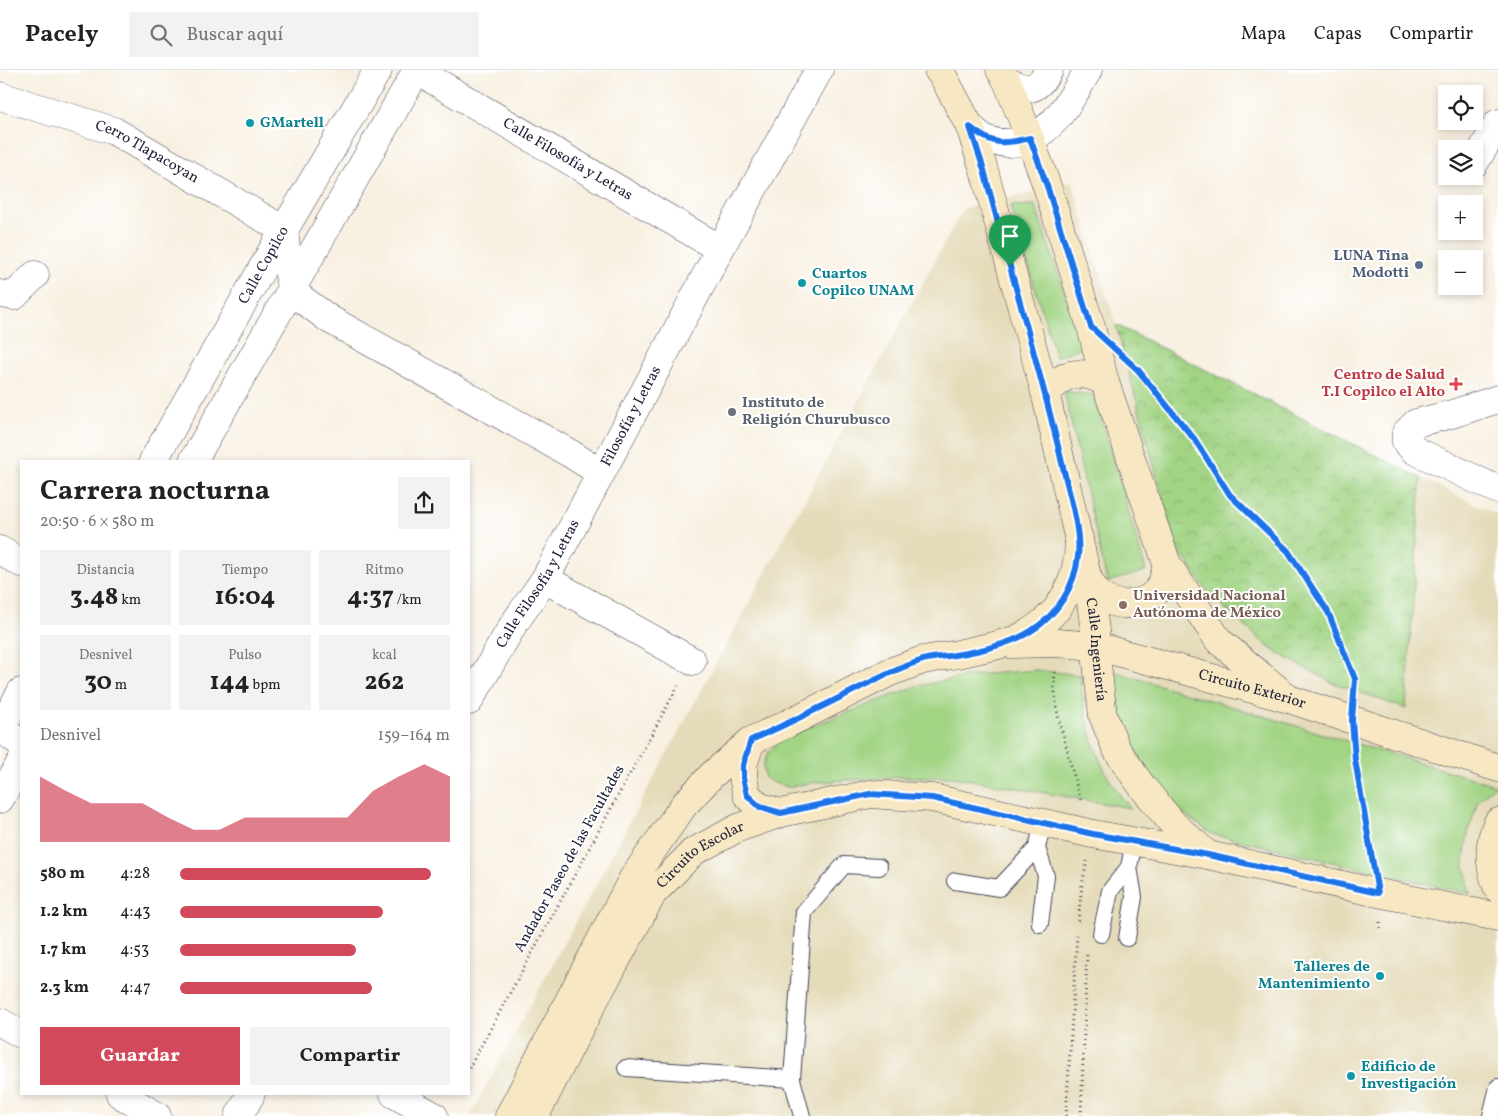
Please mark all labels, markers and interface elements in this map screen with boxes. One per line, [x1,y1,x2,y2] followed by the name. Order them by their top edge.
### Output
[129,12,479,57] search box
[25,18,99,52] text: Pacely
[147,21,175,49] icon: search
[187,22,283,48] text: Buscar aquí
[1241,22,1286,47] text: Mapa
[1314,22,1362,47] text: Capas
[1390,22,1473,47] text: Compartir
[1438,85,1483,295] map controls
[1438,85,1483,130] button: locate
[260,113,324,134] place label: GMartell
[499,113,637,206] street label: Calle Filosofía y Letras
[93,115,203,189] street label: Cerro Tlapacoyan
[244,117,256,129] marker: GMartell
[1438,140,1483,185] button: layers
[1438,195,1483,240] button: +
[989,215,1031,266] pin
[234,222,294,308] street label: Calle Copilco
[996,222,1024,250] icon: arrive
[1333,246,1409,284] place label: LUNA Tina Modotti
[1438,250,1483,295] button: −
[1413,259,1425,271] marker: LUNA Tina Modotti
[812,264,915,302] place label: Cuartos Copilco UNAM
[796,277,808,289] marker: Cuartos Copilco UNAM
[596,362,667,470] street label: Filosofía y Letras
[1321,365,1445,403] place label: Centro de Salud T.I Copilco el Alto
[1449,377,1463,391] marker: Centro de Salud T.I Copilco el Alto
[742,393,891,431] place label: Instituto de Religión Churubusco
[726,406,738,418] marker: Instituto de Religión Churubusco
[40,472,270,511] text: Carrera nocturna
[398,477,450,529] button: share
[40,511,154,533] text: 20:50 · 6 × 580 m
[491,516,585,652] street label: Calle Filosofía y Letras
[77,561,135,580] text: Distancia
[222,561,268,580] text: Tiempo
[365,561,404,580] text: Ritmo
[70,580,118,615] text: 3.48
[214,580,275,615] text: 16:04
[347,580,394,615] text: 4:37
[1133,586,1286,624] place label: Universidad Nacional Autónoma de México
[118,591,141,610] text: km
[394,591,422,610] text: /km
[1080,596,1112,703] street label: Calle Ingeniería
[1117,599,1129,611] marker: Universidad Nacional Autónoma de México
[79,646,132,665] text: Desnivel
[228,646,262,665] text: Pulso
[372,646,397,665] text: kcal
[1196,664,1309,714] street label: Circuito Exterior
[84,665,112,700] text: 30
[209,665,250,700] text: 144
[364,665,404,700] text: 262
[112,676,127,695] text: m
[250,676,281,695] text: bpm
[40,725,101,747] text: Desnivel
[378,725,450,747] text: 159–164 m
[510,761,630,957] street label: Andador Paseo de las Facultades
[652,816,747,894] street label: Circuito Escolar
[40,863,85,885] text: 580 m
[120,863,150,885] text: 4:28
[40,901,88,923] text: 1.2 km
[120,901,150,923] text: 4:43
[40,939,87,961] text: 1.7 km
[120,939,149,961] text: 4:53
[1258,957,1370,995] place label: Talleres de Mantenimiento
[1374,970,1386,982] marker: Talleres de Mantenimiento
[40,977,89,999] text: 2.3 km
[120,977,151,999] text: 4:47
[40,1027,240,1085] button: Guardar
[250,1027,450,1085] button: Compartir
[1361,1057,1456,1095] place label: Edificio de Investigación
[1345,1070,1357,1082] marker: Edificio de Investigación

